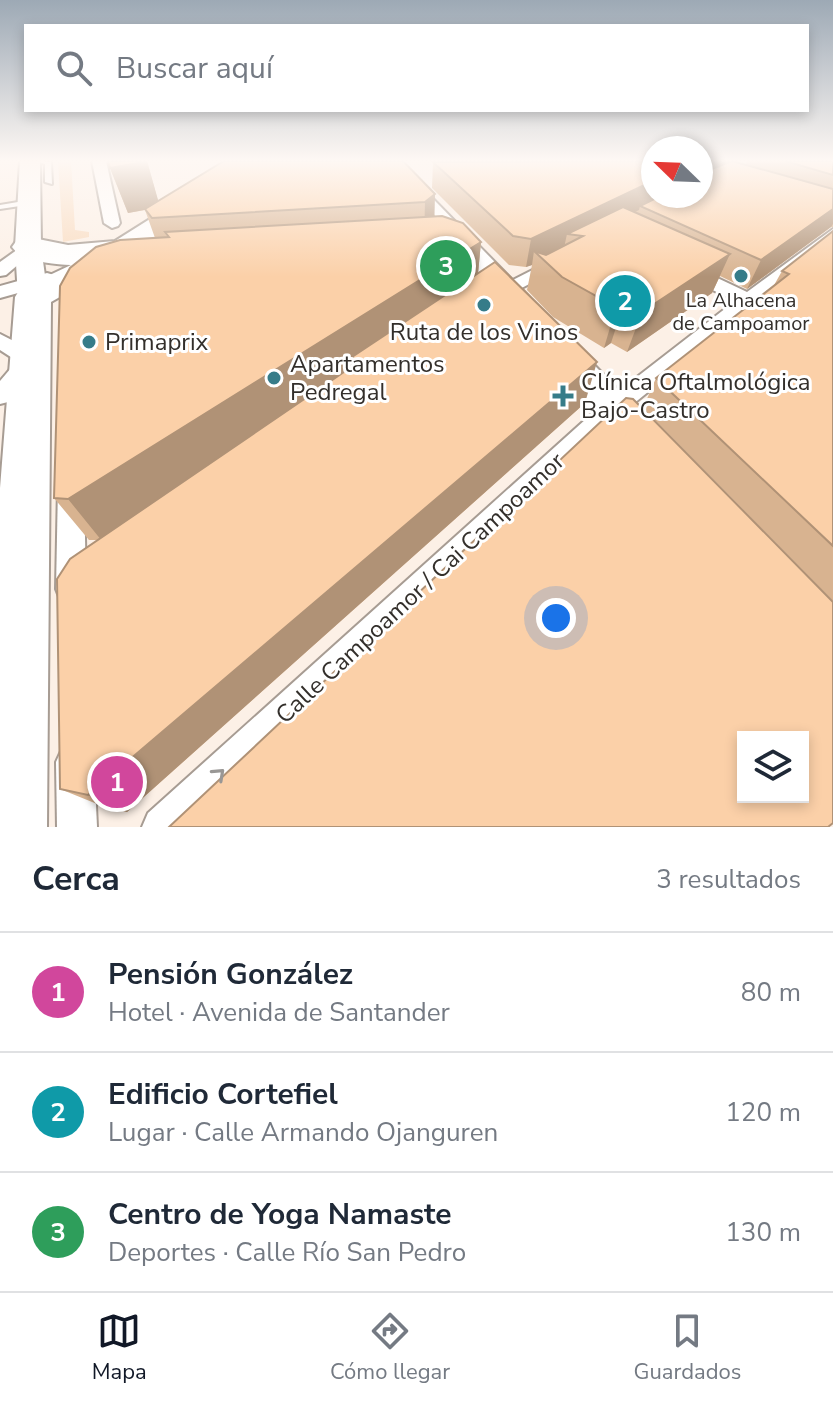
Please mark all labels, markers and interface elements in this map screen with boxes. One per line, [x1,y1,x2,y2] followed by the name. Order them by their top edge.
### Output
[24,24,809,112] search box
[52,46,96,90] icon: search
[116,48,273,89] text: Buscar aquí
[641,136,713,208] north arrow
[420,236,472,296] pin: 3
[732,267,750,285] marker: La Alhacena de Campoamor
[599,271,651,331] pin: 2
[672,287,810,337] place label: La Alhacena de Campoamor
[475,296,493,314] marker: Ruta de los Vinos
[390,316,578,348] place label: Ruta de los Vinos
[105,326,209,358] place label: Primaprix
[80,333,98,351] marker: Primaprix
[290,348,445,408] place label: Apartamentos Pedregal
[581,366,811,426] place label: Clínica Oftalmológica Bajo-Castro
[265,369,283,387] marker: Apartamentos Pedregal
[552,385,574,407] marker: Clínica Oftalmológica Bajo-Castro
[269,445,572,731] street label: Calle Campoamor / Cai Campoamor
[536,598,576,638] your location
[737,731,809,803] map controls
[737,731,809,803] button: layers
[91,752,143,812] pin: 1
[210,769,225,783] one-way arrow
[32,856,120,902] text: Cerca
[656,862,801,897] text: 3 resultados
[108,954,353,995] text: Pensión González
[50,975,66,1010] text: 1
[741,975,801,1010] text: 80 m
[108,995,450,1030] text: Hotel · Avenida de Santander
[108,1074,338,1115] text: Edificio Cortefiel
[50,1095,66,1130] text: 2
[725,1095,801,1130] text: 120 m
[108,1115,498,1150] text: Lugar · Calle Armando Ojanguren
[108,1194,452,1235] text: Centro de Yoga Namaste
[50,1215,66,1250] text: 3
[725,1215,801,1250] text: 130 m
[108,1235,466,1270] text: Deportes · Calle Río San Pedro
[92,1309,147,1387] tab: Mapa
[330,1309,450,1387] tab: Cómo llegar
[633,1309,741,1387] tab: Guardados

